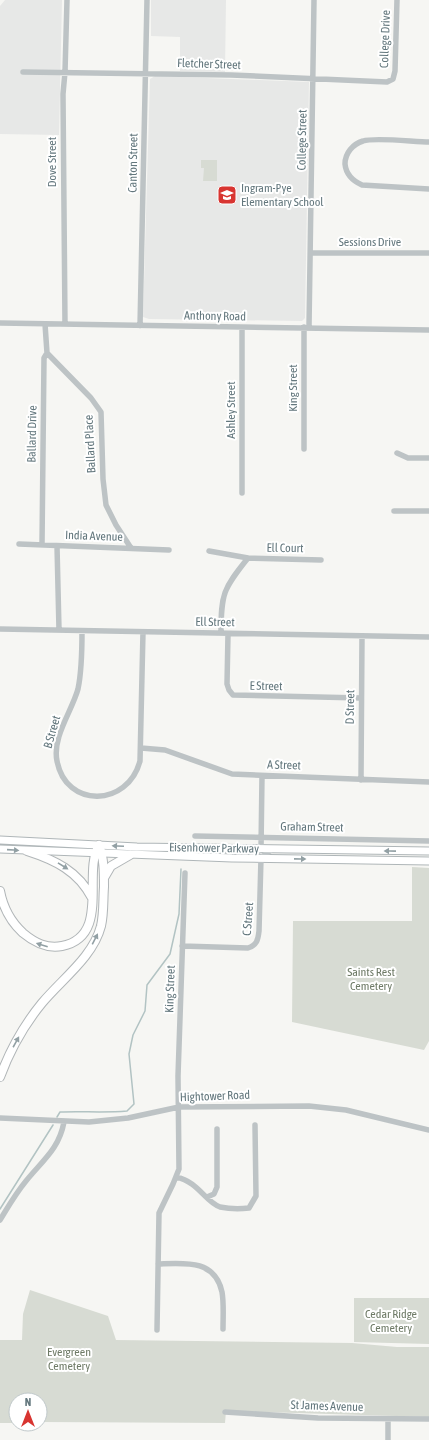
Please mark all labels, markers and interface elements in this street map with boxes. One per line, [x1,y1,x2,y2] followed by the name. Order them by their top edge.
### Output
[377,10,393,68] street label: College Drive
[177,56,242,72] street label: Fletcher Street
[294,109,310,171] street label: College Street
[125,133,141,193] street label: Canton Street
[45,136,59,187] street label: Dove Street
[241,181,324,209] place label: Ingram-Pye Elementary School
[216,184,238,206] school or university icon: Ingram-Pye Elementary School
[339,235,401,249] street label: Sessions Drive
[184,308,246,324] street label: Anthony Road
[286,364,300,412] street label: King Street
[224,381,238,439] street label: Ashley Street
[25,405,39,463] street label: Ballard Drive
[81,414,99,474] street label: Ballard Place
[65,528,123,544] street label: India Avenue
[266,541,304,555] street label: Ell Court
[195,615,235,629] street label: Ell Street
[249,679,283,693] street label: E Street
[343,689,357,724] street label: D Street
[41,713,64,750] street label: B Street
[267,757,302,773] street label: A Street
[280,819,344,835] street label: Graham Street
[169,840,259,856] street label: Eisenhower Parkway
[112,842,124,849] one-way arrow
[7,847,20,854] one-way arrow
[383,848,396,854] one-way arrow
[294,856,307,862] one-way arrow
[58,862,68,870] one-way arrow
[240,901,256,936] street label: C Street
[92,933,99,945] one-way arrow
[36,942,48,948] one-way arrow
[162,964,178,1013] street label: King Street
[347,965,395,993] park label: Saints Rest Cemetery
[13,1036,20,1048] one-way arrow
[180,1088,250,1104] street label: Hightower Road
[365,1307,417,1335] park label: Cedar Ridge Cemetery
[47,1345,91,1373] park label: Evergreen Cemetery
[8,1392,48,1432] north arrow
[25,1396,31,1408] text: N
[290,1398,364,1414] street label: St James Avenue

